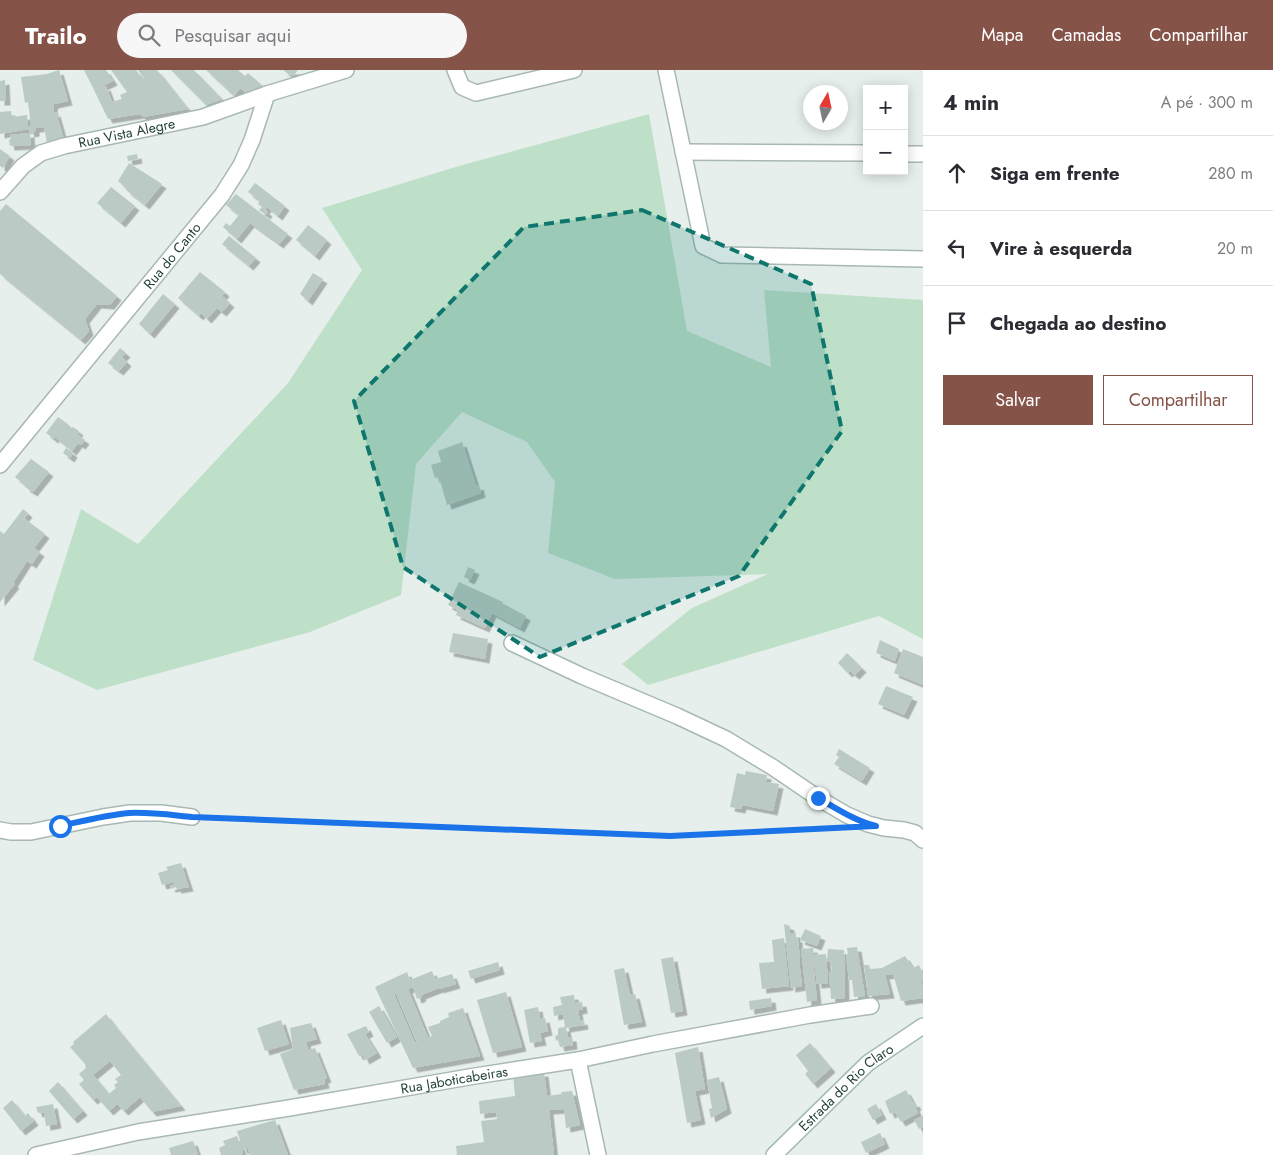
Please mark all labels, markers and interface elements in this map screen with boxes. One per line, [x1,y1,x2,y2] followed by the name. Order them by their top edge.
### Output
[117,13,467,58] search box
[25,18,87,53] text: Trailo
[135,21,163,49] icon: search
[175,22,292,49] text: Pesquisar aqui
[981,22,1023,48] text: Mapa
[1051,22,1121,48] text: Camadas
[1149,22,1248,48] text: Compartilhar
[803,85,848,130] north arrow
[863,85,908,175] map controls
[863,85,908,130] button: +
[943,88,999,118] text: 4 min
[1161,91,1253,114] text: A pé · 300 m
[76,113,177,153] street label: Rua Vista Alegre
[863,130,908,175] button: −
[943,159,971,187] icon: ahead
[990,160,1120,187] text: Siga em frente
[1208,162,1253,185] text: 280 m
[139,218,206,293] street label: Rua do Canto
[943,234,971,262] icon: left
[990,235,1132,262] text: Vire à esquerda
[1217,237,1253,260] text: 20 m
[943,309,971,337] icon: arrive
[990,310,1166,337] text: Chegada ao destino
[943,375,1093,425] button: Salvar
[1103,375,1253,425] button: Compartilhar
[807,787,830,810] route end
[49,815,72,838] route start
[794,1039,898,1136] street label: Estrada do Rio Claro
[399,1061,509,1099] street label: Rua Jaboticabeiras

